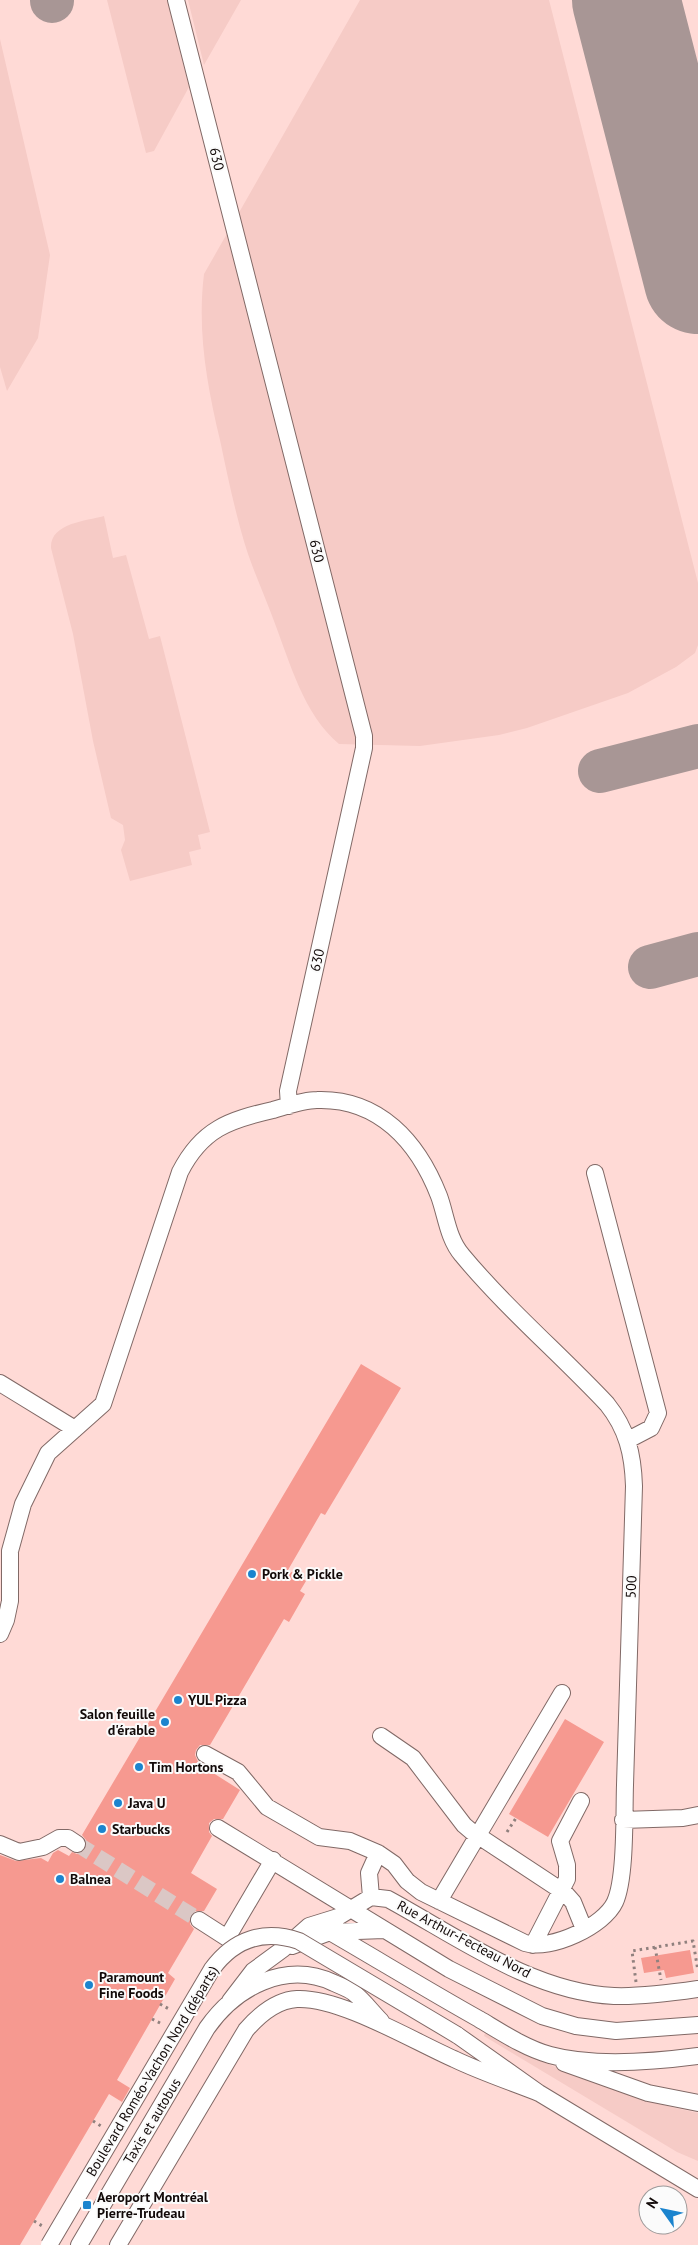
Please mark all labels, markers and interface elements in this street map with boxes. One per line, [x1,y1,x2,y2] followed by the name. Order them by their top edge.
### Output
[205,146,229,173] street label: 630
[305,538,329,565] street label: 630
[306,946,328,973] street label: 630
[262,1565,343,1583] place label: Pork & Pickle
[246,1568,258,1580] marker: Pork & Pickle
[622,1575,640,1599] street label: 500
[187,1691,247,1709] place label: YUL Pizza
[172,1694,184,1706] marker: YUL Pizza
[80,1705,155,1739] place label: Salon feuille d'érable
[159,1716,171,1728] marker: Salon feuille d'érable
[149,1758,223,1776] place label: Tim Hortons
[133,1761,145,1773] marker: Tim Hortons
[127,1794,166,1812] place label: Java U
[112,1797,124,1809] marker: Java U
[112,1820,170,1838] place label: Starbucks
[96,1823,108,1835] marker: Starbucks
[70,1870,111,1888] place label: Balnea
[54,1873,66,1885] marker: Balnea
[394,1896,534,1982] street label: Rue Arthur-Fecteau Nord
[82,1962,222,2179] street label: Boulevard Roméo-Vachon Nord (départs)
[99,1968,164,2002] place label: Paramount Fine Foods
[83,1979,95,1991] marker: Paramount Fine Foods
[119,2075,185,2167] street label: Taxis et autobus
[638,2185,688,2235] north arrow
[97,2188,209,2222] place label: Aeroport Montréal Pierre-Trudeau
[642,2194,662,2212] text: N
[81,2199,93,2211] marker: Aeroport Montréal Pierre-Trudeau

